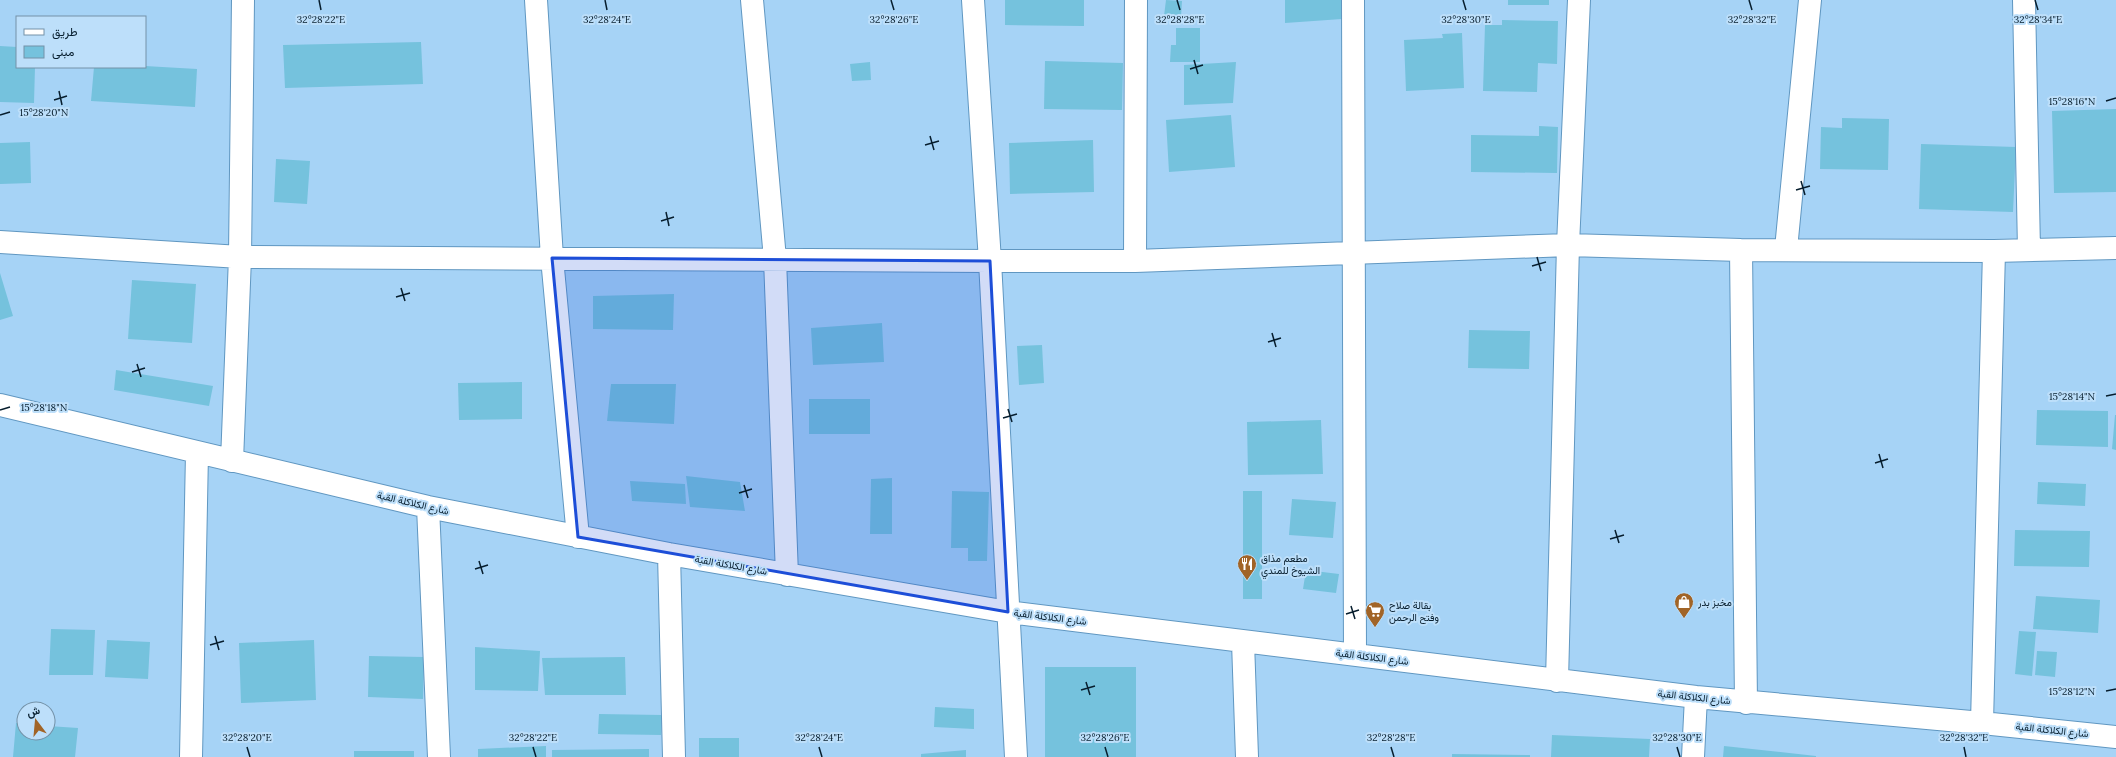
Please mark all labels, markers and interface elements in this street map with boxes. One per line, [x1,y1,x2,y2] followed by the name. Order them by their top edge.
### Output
[297,13,345,26] text: 32°28'22"E
[583,13,631,26] text: 32°28'24"E
[870,13,918,26] text: 32°28'26"E
[1156,13,1204,26] text: 32°28'28"E
[1441,13,1491,26] text: 32°28'30"E
[1728,13,1776,26] text: 32°28'32"E
[2014,13,2062,26] text: 32°28'34"E
[16,16,146,68] legend
[52,24,78,40] text: طريق
[52,44,74,60] text: مبنى
[2049,95,2096,108] text: 15°28'16"N
[20,106,69,119] text: 15°28'20"N
[2049,390,2095,403] text: 15°28'14"N
[21,401,68,414] text: 15°28'18"N
[376,488,450,518] street label: شارع الكلاكلة القبة
[694,552,768,578] street label: شارع الكلاكلة القبة
[1261,552,1320,579] place label: مطعم مذاق الشيوخ للمندي
[1236,553,1258,581] restaurant icon: مطعم مذاق الشيوخ للمندي
[1673,591,1695,619] shop icon: مخبز بدر
[1697,596,1732,609] place label: مخبز بدر
[1389,599,1439,624] place label: بقالة صلاح وفتح الرحمن
[1364,600,1386,628] supermarket icon: بقالة صلاح وفتح الرحمن
[1013,606,1087,628] street label: شارع الكلاكلة القبة
[1335,646,1409,668] street label: شارع الكلاكلة القبة
[2049,685,2096,698] text: 15°28'12"N
[1657,687,1731,707] street label: شارع الكلاكلة القبة
[16,701,56,741] north arrow
[25,703,42,720] text: ش
[2015,720,2089,740] street label: شارع الكلاكلة القبة
[222,731,272,744] text: 32°28'20"E
[509,731,557,744] text: 32°28'22"E
[795,731,843,744] text: 32°28'24"E
[1081,731,1129,744] text: 32°28'26"E
[1367,731,1415,744] text: 32°28'28"E
[1652,731,1702,744] text: 32°28'30"E
[1940,731,1988,744] text: 32°28'32"E

